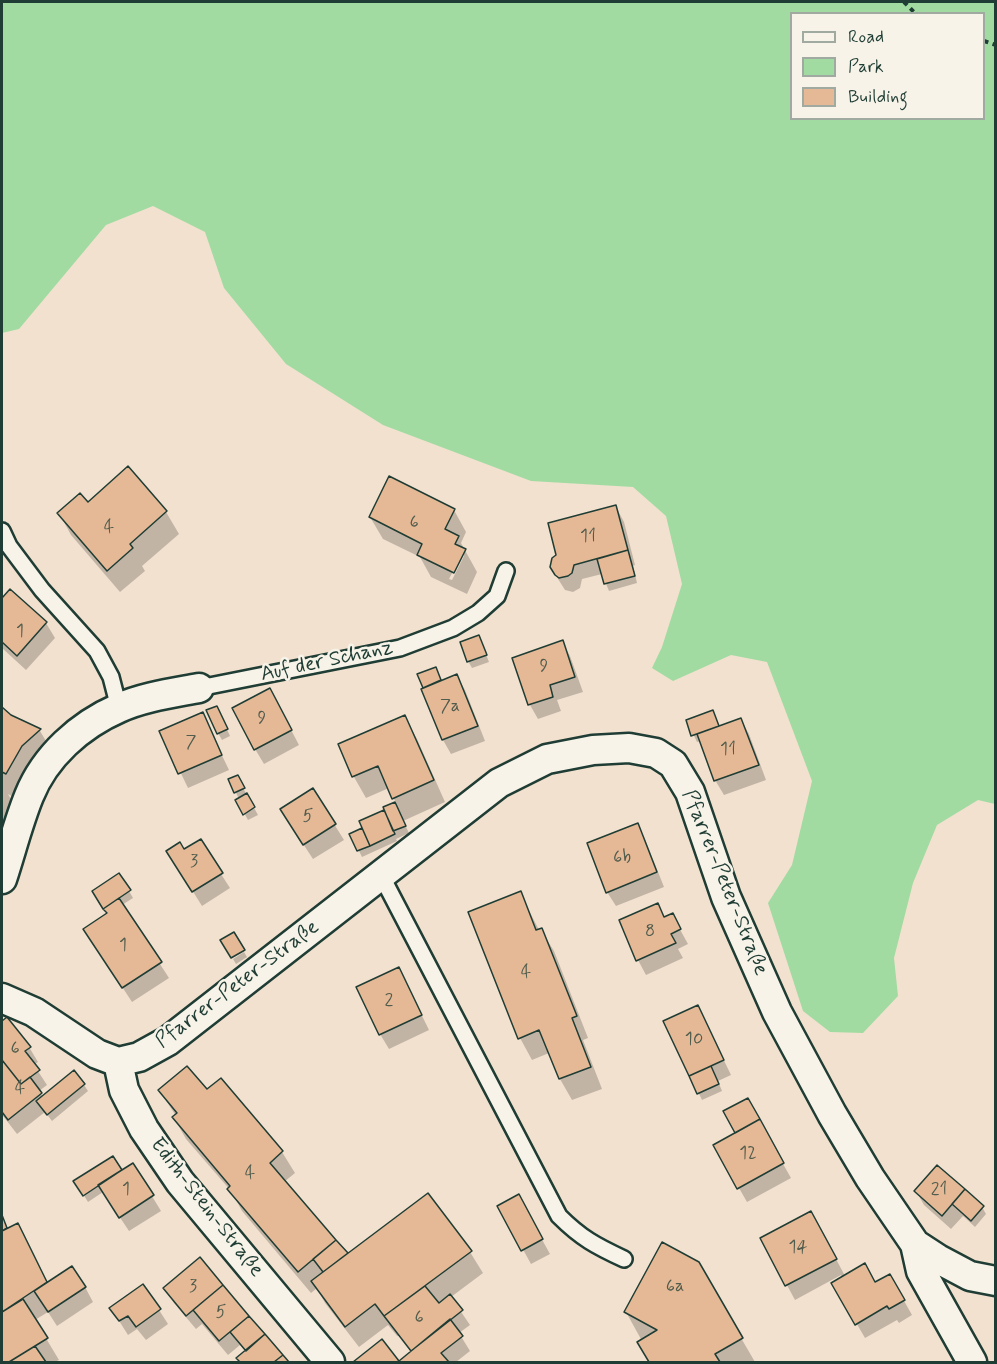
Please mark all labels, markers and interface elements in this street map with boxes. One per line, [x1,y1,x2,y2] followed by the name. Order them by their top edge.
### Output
[790,12,985,120] legend
[848,25,884,49] text: Road
[848,55,884,79] text: Park
[848,85,908,109] text: Building
[409,512,419,534] house number: 6
[104,517,114,539] house number: 4
[580,526,596,548] house number: 11
[16,621,24,643] house number: 1
[258,636,396,688] street label: Auf der Schanz
[540,656,548,678] house number: 9
[440,696,460,718] house number: 7a
[258,708,266,730] house number: 9
[186,732,196,754] house number: 7
[720,739,736,761] house number: 11
[675,787,773,979] street label: Pfarrer-Peter-Straße
[303,806,313,828] house number: 5
[613,847,631,869] house number: 6b
[190,851,198,873] house number: 3
[151,915,325,1055] street label: Pfarrer-Peter-Straße
[645,921,655,943] house number: 8
[119,935,127,957] house number: 1
[521,962,531,984] house number: 4
[385,990,393,1012] house number: 2
[685,1029,703,1051] house number: 10
[10,1038,20,1060] house number: 6
[15,1078,25,1100] house number: 4
[144,1133,268,1283] street label: Edith-Stein-Straße
[739,1143,757,1165] house number: 12
[245,1163,255,1185] house number: 4
[122,1179,130,1201] house number: 1
[931,1179,947,1201] house number: 21
[789,1237,807,1259] house number: 14
[189,1276,197,1298] house number: 3
[666,1276,684,1298] house number: 6a
[216,1302,226,1324] house number: 5
[414,1307,424,1329] house number: 6

